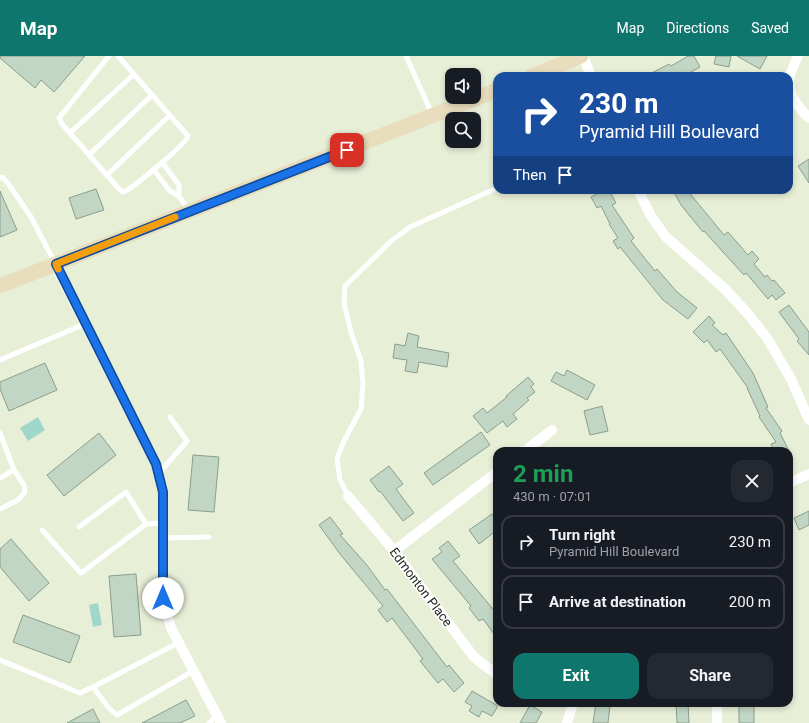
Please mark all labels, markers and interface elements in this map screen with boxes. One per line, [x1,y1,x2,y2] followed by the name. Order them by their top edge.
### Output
[20,17,58,40] text: Map
[617,20,644,36] text: Map
[666,20,729,36] text: Directions
[751,20,789,36] text: Saved
[445,68,481,148] map controls
[445,68,481,104] button: sound
[579,87,658,120] text: 230 m
[513,88,565,140] icon: right
[445,112,481,148] button: search
[579,121,759,142] text: Pyramid Hill Boulevard
[330,133,364,167] pin
[336,139,358,161] icon: arrive
[554,164,576,186] icon: arrive
[513,166,546,184] text: Then
[513,460,573,488] text: 2 min
[731,460,773,502] button: close
[513,489,592,504] text: 430 m · 07:01
[549,526,615,544] text: Turn right
[515,531,537,553] icon: right
[729,533,771,551] text: 230 m
[549,544,679,559] text: Pyramid Hill Boulevard
[387,545,456,629] street label: Edmonton Place
[142,577,184,619] position arrow
[515,591,537,613] icon: arrive
[549,593,686,611] text: Arrive at destination
[729,593,771,611] text: 200 m
[513,653,639,699] button: Exit
[647,653,773,699] button: Share

